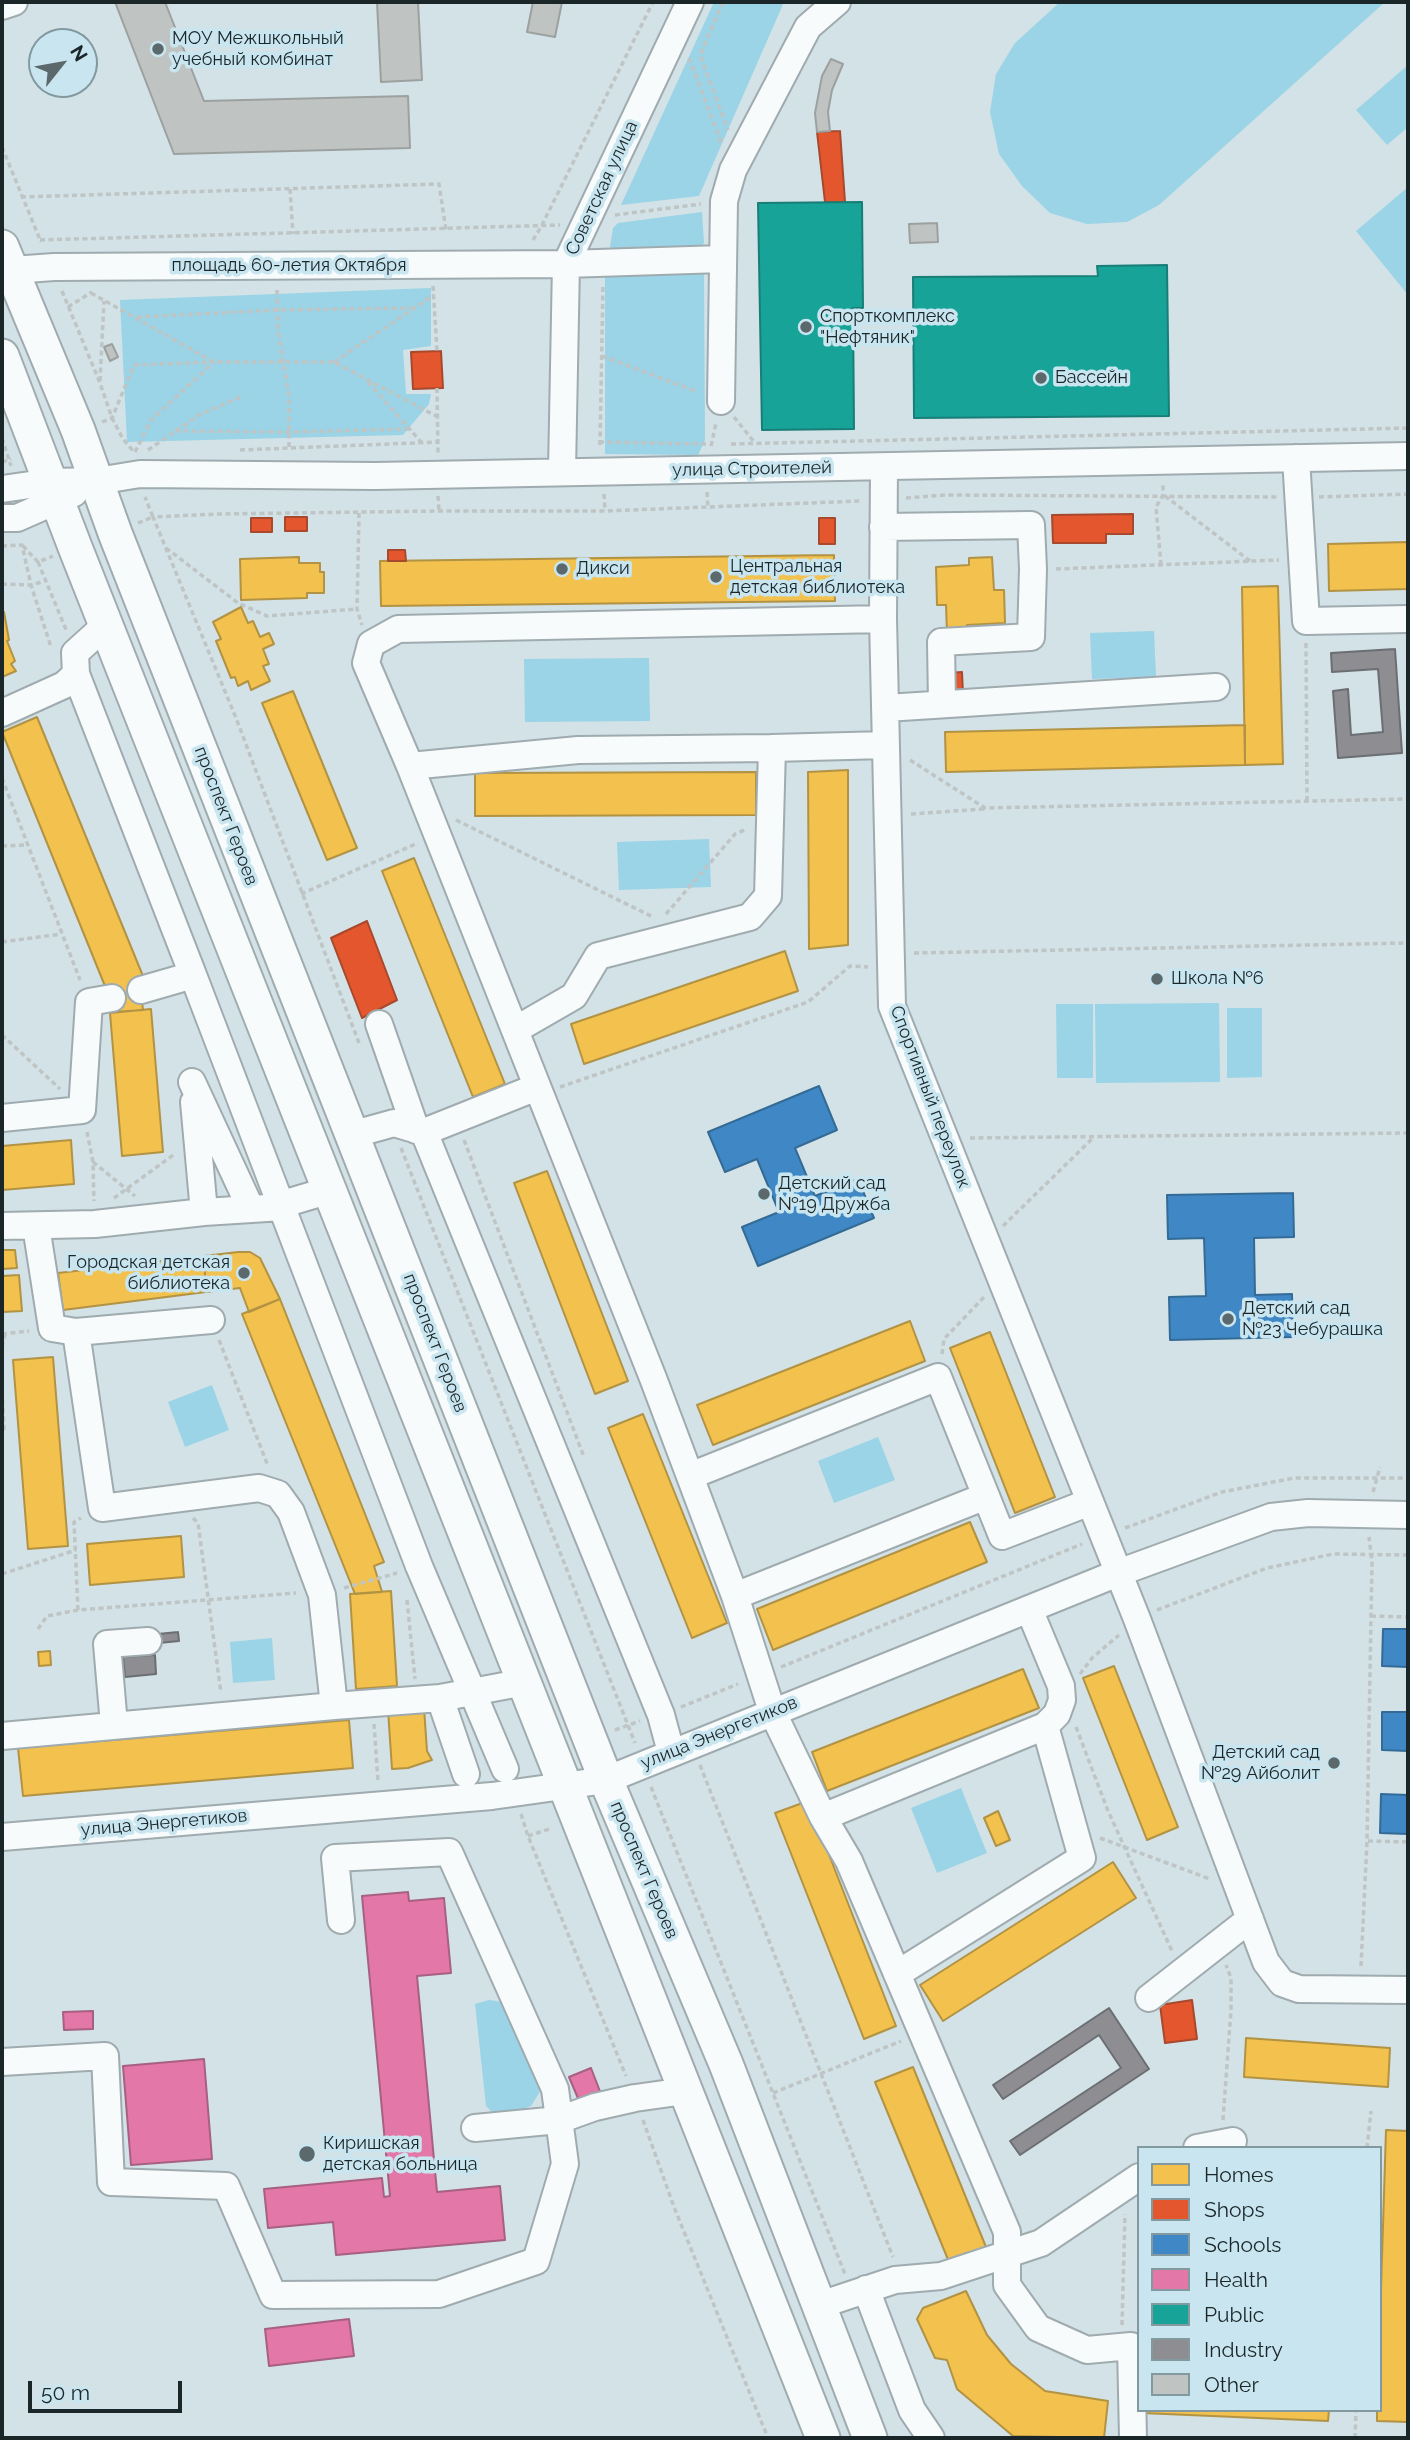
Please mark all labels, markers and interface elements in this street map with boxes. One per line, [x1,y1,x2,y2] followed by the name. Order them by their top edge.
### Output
[28,28,98,98] north arrow
[172,28,344,70] place label: МОУ Межшкольный учебный комбинат
[66,41,92,65] text: N
[150,41,166,57] marker: МОУ Межшкольный учебный комбинат
[561,117,643,259] street label: Советская улица
[171,255,407,277] street label: площадь 60-летия Октября
[820,306,955,348] place label: Спорткомплекс "Нефтяник"
[798,319,814,335] marker: Спорткомплекс "Нефтяник"
[1055,367,1128,389] place label: Бассейн
[1033,370,1049,386] marker: Бассейн
[672,457,832,481] street label: улица Строителей
[730,556,905,598] place label: Центральная детская библиотека
[576,558,630,580] place label: Дикси
[554,561,570,577] marker: Дикси
[708,569,724,585] marker: Центральная детская библиотека
[190,743,262,889] street label: проспект Героев
[1171,968,1264,990] place label: Школа №6
[1149,971,1165,987] marker: Школа №6
[885,1003,975,1191] street label: Спортивный переулок
[778,1173,890,1216] place label: Детский сад №19 Дружба
[756,1186,772,1202] marker: Детский сад №19 Дружба
[67,1252,230,1294] place label: Городская детская библиотека
[236,1265,252,1281] marker: Городская детская библиотека
[399,1270,471,1416] street label: проспект Героев
[1242,1298,1383,1340] place label: Детский сад №23 Чебурашка
[1220,1311,1236,1327] marker: Детский сад №23 Чебурашка
[638,1692,800,1774] street label: улица Энергетиков
[1201,1742,1320,1784] place label: Детский сад №29 Айболит
[1326,1755,1342,1771] marker: Детский сад №29 Айболит
[605,1798,683,1942] street label: проспект Героев
[80,1805,248,1841] street label: улица Энергетиков
[323,2133,478,2176] place label: Киришская детская больница
[297,2144,317,2164] marker: Киришская детская больница
[1137,2146,1382,2412] legend
[1204,2162,1274,2187] text: Homes
[1204,2197,1265,2222] text: Shops
[1204,2232,1281,2257] text: Schools
[1204,2267,1268,2292] text: Health
[1204,2302,1264,2327] text: Public
[1204,2337,1283,2362] text: Industry
[32,2366,186,2410] scale bar
[1204,2372,1259,2397] text: Other
[41,2380,90,2405] text: 50 m

